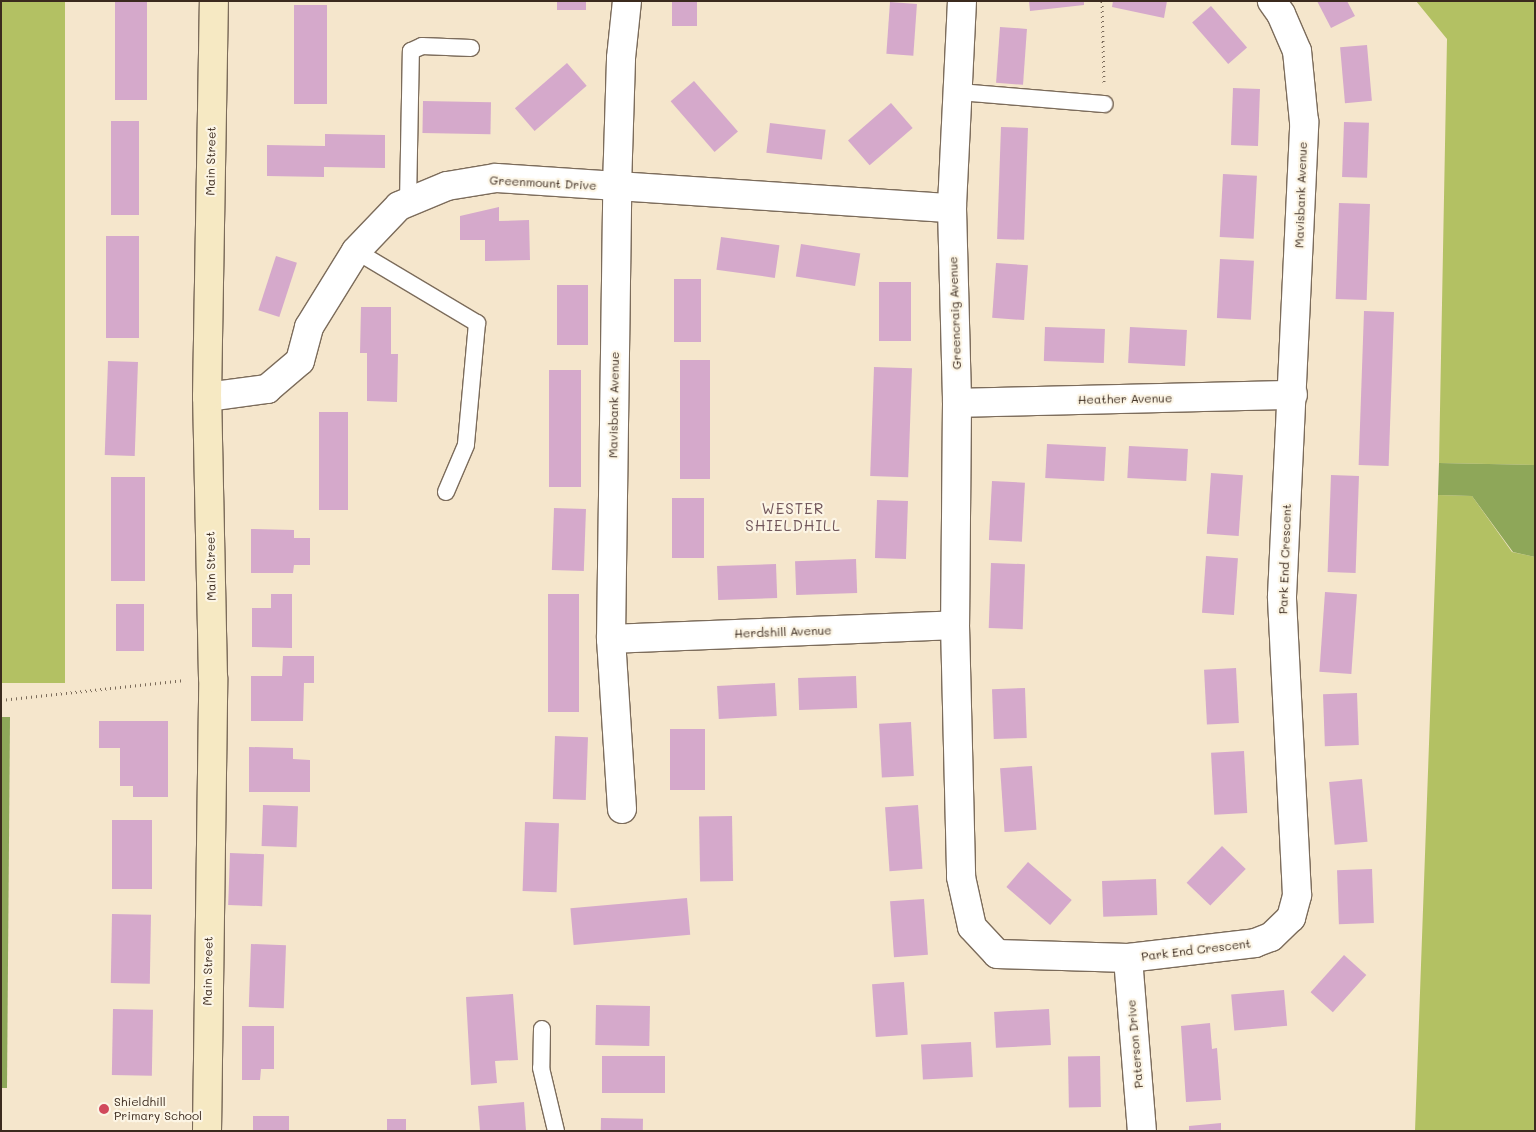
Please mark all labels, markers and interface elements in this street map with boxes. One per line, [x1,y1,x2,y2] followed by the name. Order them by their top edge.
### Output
[203,126,219,196] street label: Main Street
[1292,142,1310,248] street label: Mavisbank Avenue
[489,173,597,193] street label: Greenmount Drive
[946,256,964,370] street label: Greencraig Avenue
[606,352,622,458] street label: Mavisbank Avenue
[1078,391,1172,407] street label: Heather Avenue
[744,499,842,534] district label: WESTER SHIELDHILL
[1276,504,1294,614] street label: Park End Crescent
[203,531,219,601] street label: Main Street
[734,623,832,641] street label: Herdshill Avenue
[200,936,216,1006] street label: Main Street
[1140,936,1252,964] street label: Park End Crescent
[1124,999,1146,1089] street label: Paterson Drive
[114,1095,202,1123] place label: Shieldhill Primary School
[98,1103,110,1115] marker: Shieldhill Primary School

